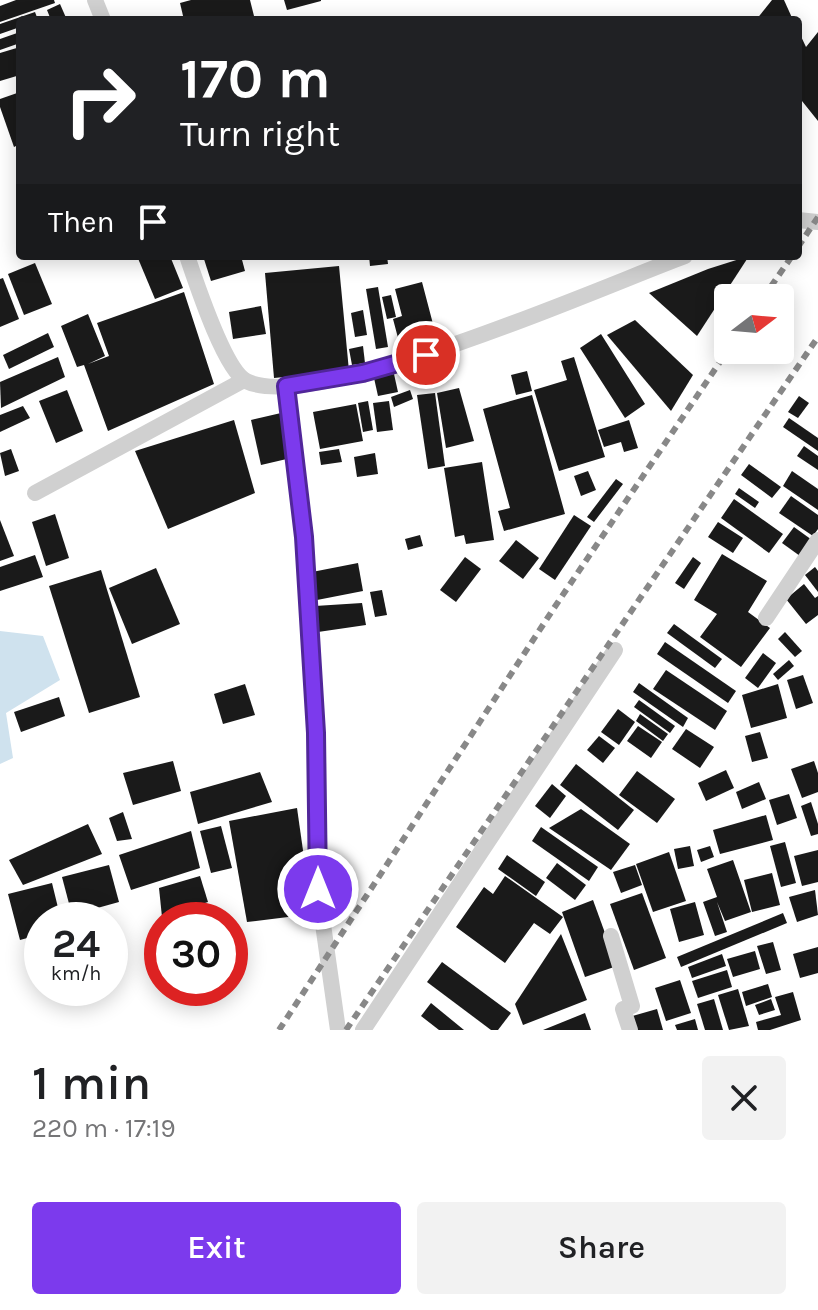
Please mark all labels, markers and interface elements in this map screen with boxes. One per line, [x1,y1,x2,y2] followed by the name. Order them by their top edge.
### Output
[180,46,331,111] text: 170 m
[48,48,152,152] icon: right
[180,113,340,155] text: Turn right
[131,200,175,244] icon: arrive
[48,204,115,240] text: Then
[714,284,794,364] north arrow
[714,284,794,364] map controls
[392,321,460,389] pin
[404,333,448,377] icon: arrive
[276,847,360,931] position arrow
[144,902,248,1006] speed limit sign: 30
[52,920,100,967] text: 24
[51,962,101,985] text: km/h
[32,1055,151,1111] text: 1 min
[702,1056,786,1140] button: close
[32,1113,176,1144] text: 220 m · 17:19
[32,1202,401,1294] button: Exit
[417,1202,786,1294] button: Share

